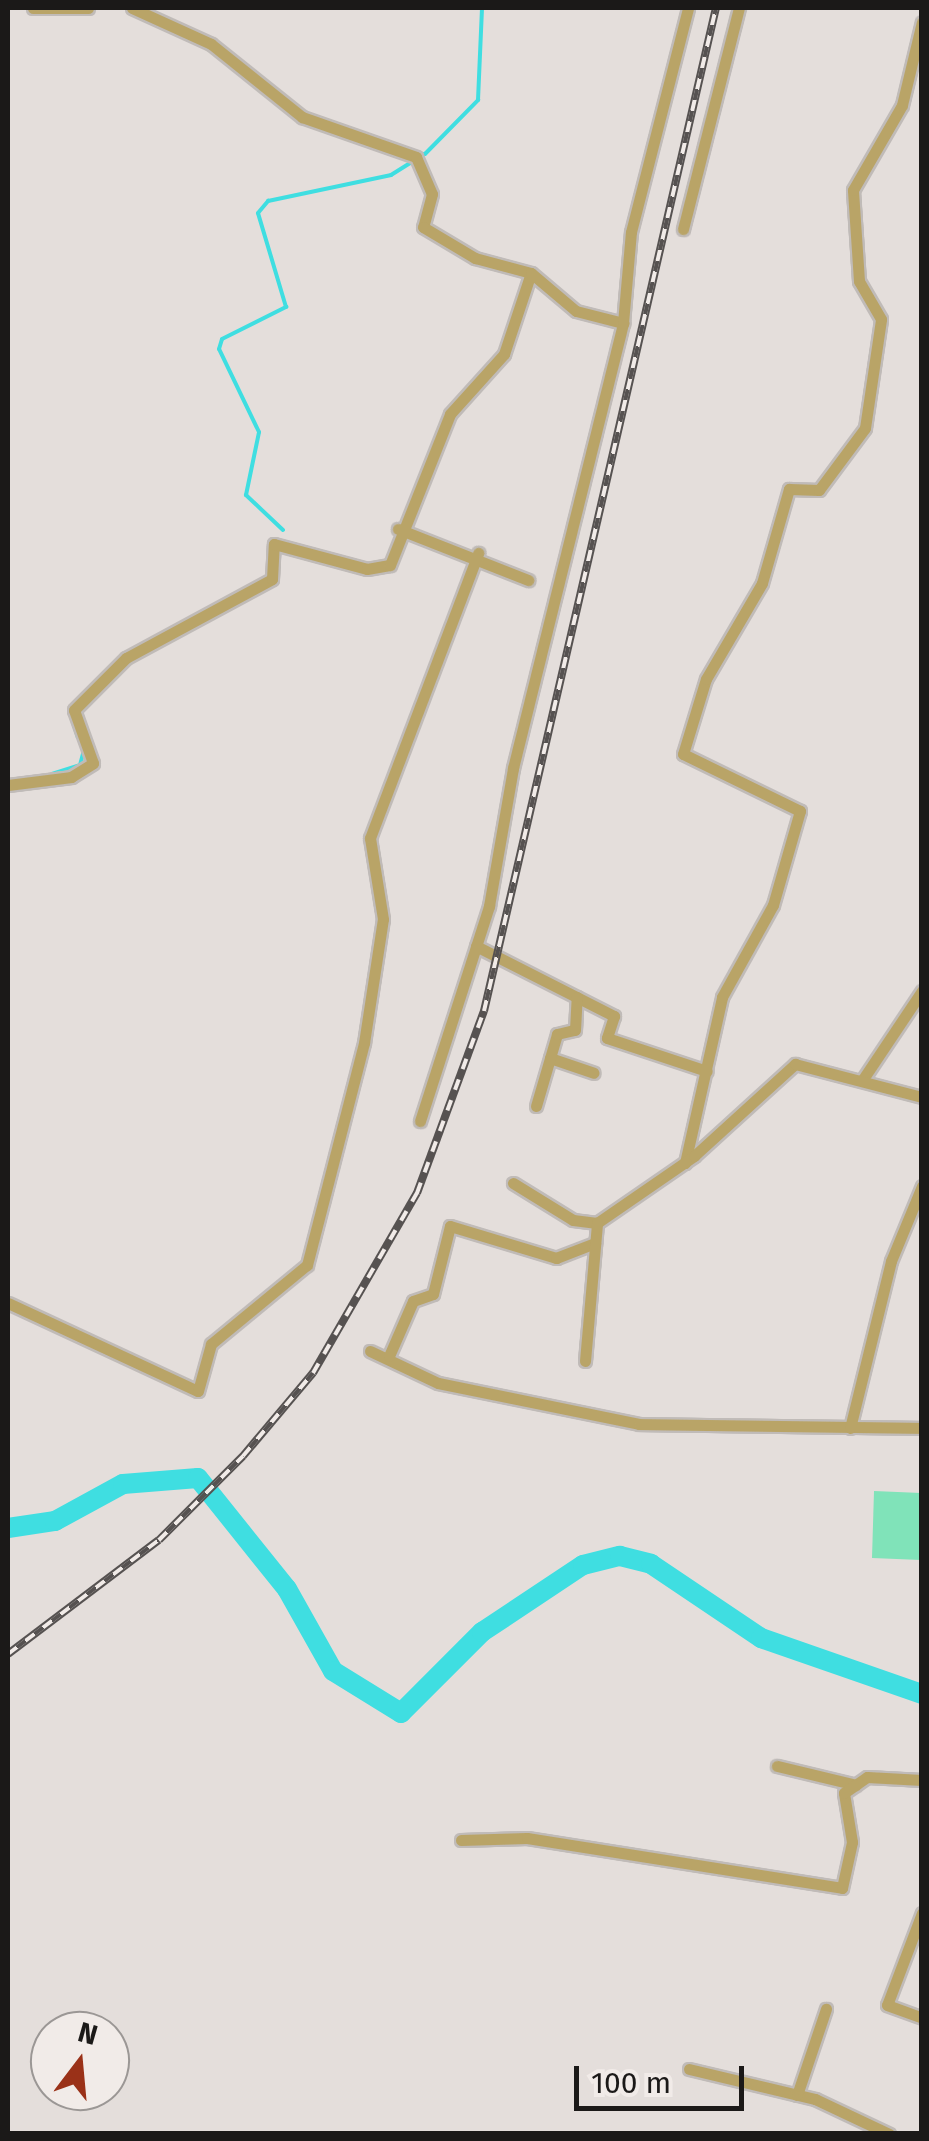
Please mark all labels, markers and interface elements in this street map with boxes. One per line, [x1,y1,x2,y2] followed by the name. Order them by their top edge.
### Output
[30,2011,130,2111] north arrow
[74,2015,101,2052] text: N
[579,2046,749,2108] scale bar
[591,2065,671,2101] text: 100 m

